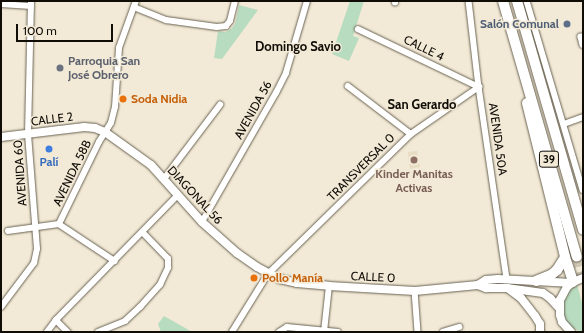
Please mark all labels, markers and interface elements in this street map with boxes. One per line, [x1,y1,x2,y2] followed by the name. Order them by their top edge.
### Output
[18,16,115,42] scale bar
[480,17,559,31] place label: Salón Comunal
[562,19,572,29] marker: Salón Comunal
[23,23,57,38] text: 100 m
[401,32,447,64] street label: CALLE 4
[255,38,341,54] district label: Domingo Savio
[68,54,140,82] place label: Parroquia San José Obrero
[55,63,65,73] marker: Parroquia San José Obrero
[231,78,275,142] street label: AVENIDA 56
[131,92,187,106] place label: Soda Nidia
[118,94,128,104] marker: Soda Nidia
[387,96,457,112] district label: San Gerardo
[486,102,510,176] street label: AVENIDA 50A
[30,109,74,129] street label: CALLE 2
[324,130,398,204] street label: TRANSVERSAL 0
[50,138,94,208] street label: AVENIDA 58B
[11,140,29,206] street label: AVENIDA 60
[44,144,54,154] marker: Palí
[538,150,560,168] road number: 39
[39,155,59,169] place label: Palí
[409,155,419,165] marker: Kinder Manitas Activas
[164,163,226,227] street label: DIAGONAL 56
[375,167,453,195] place label: Kinder Manitas Activas
[350,269,396,285] street label: CALLE 0
[262,271,323,285] place label: Pollo Manía
[249,273,259,283] marker: Pollo Manía

